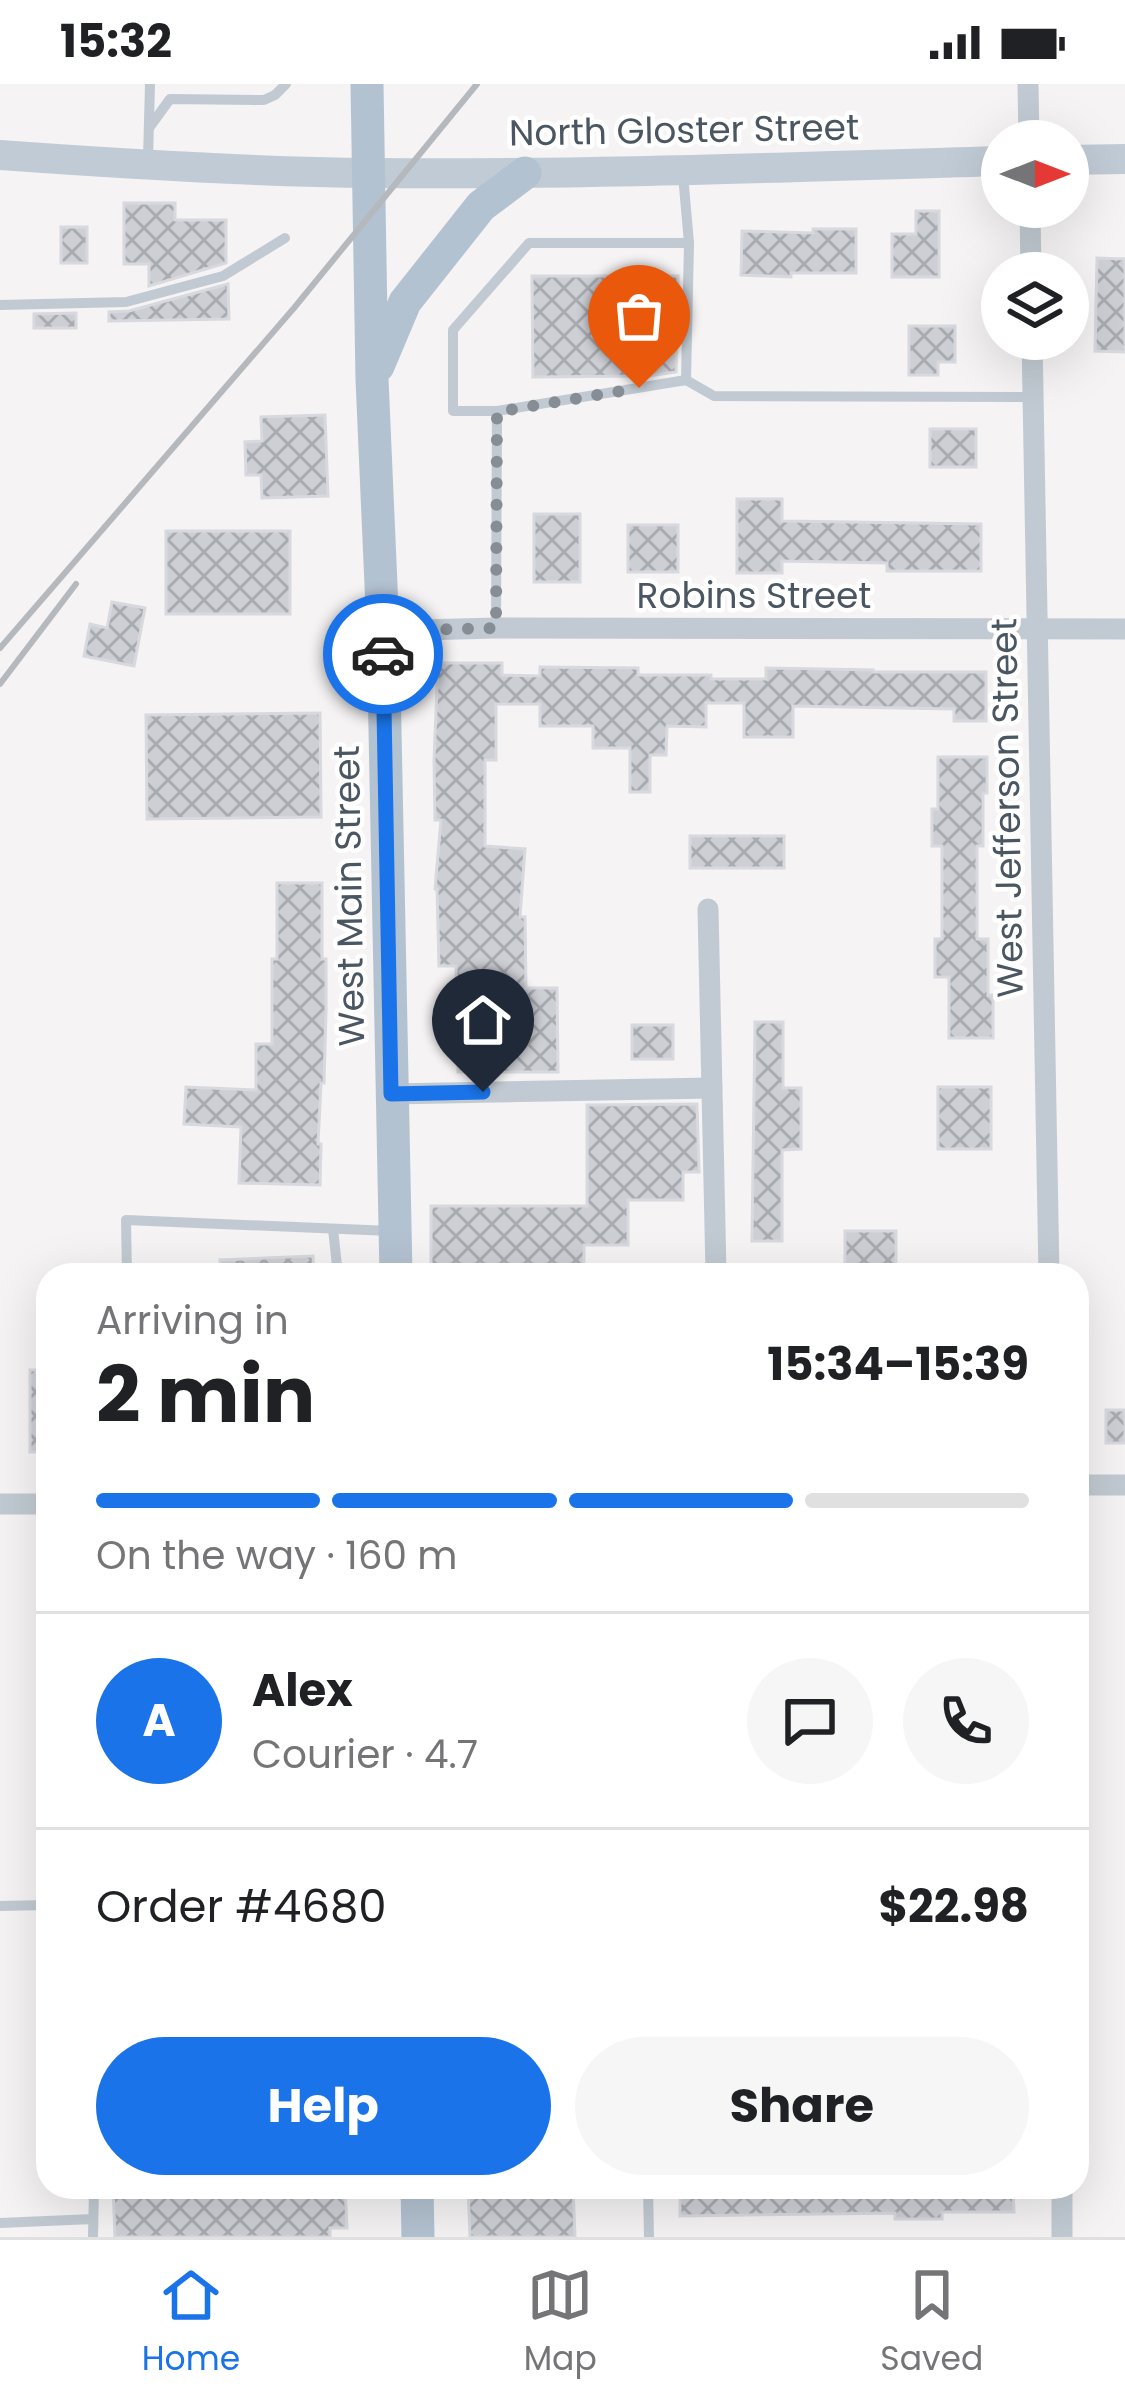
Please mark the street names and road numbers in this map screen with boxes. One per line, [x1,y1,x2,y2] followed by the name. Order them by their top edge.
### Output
[509,101,859,159] street label: North Gloster Street
[637,570,871,621] street label: Robins Street
[978,618,1036,998] street label: West Jefferson Street
[321,745,377,1047] street label: West Main Street

